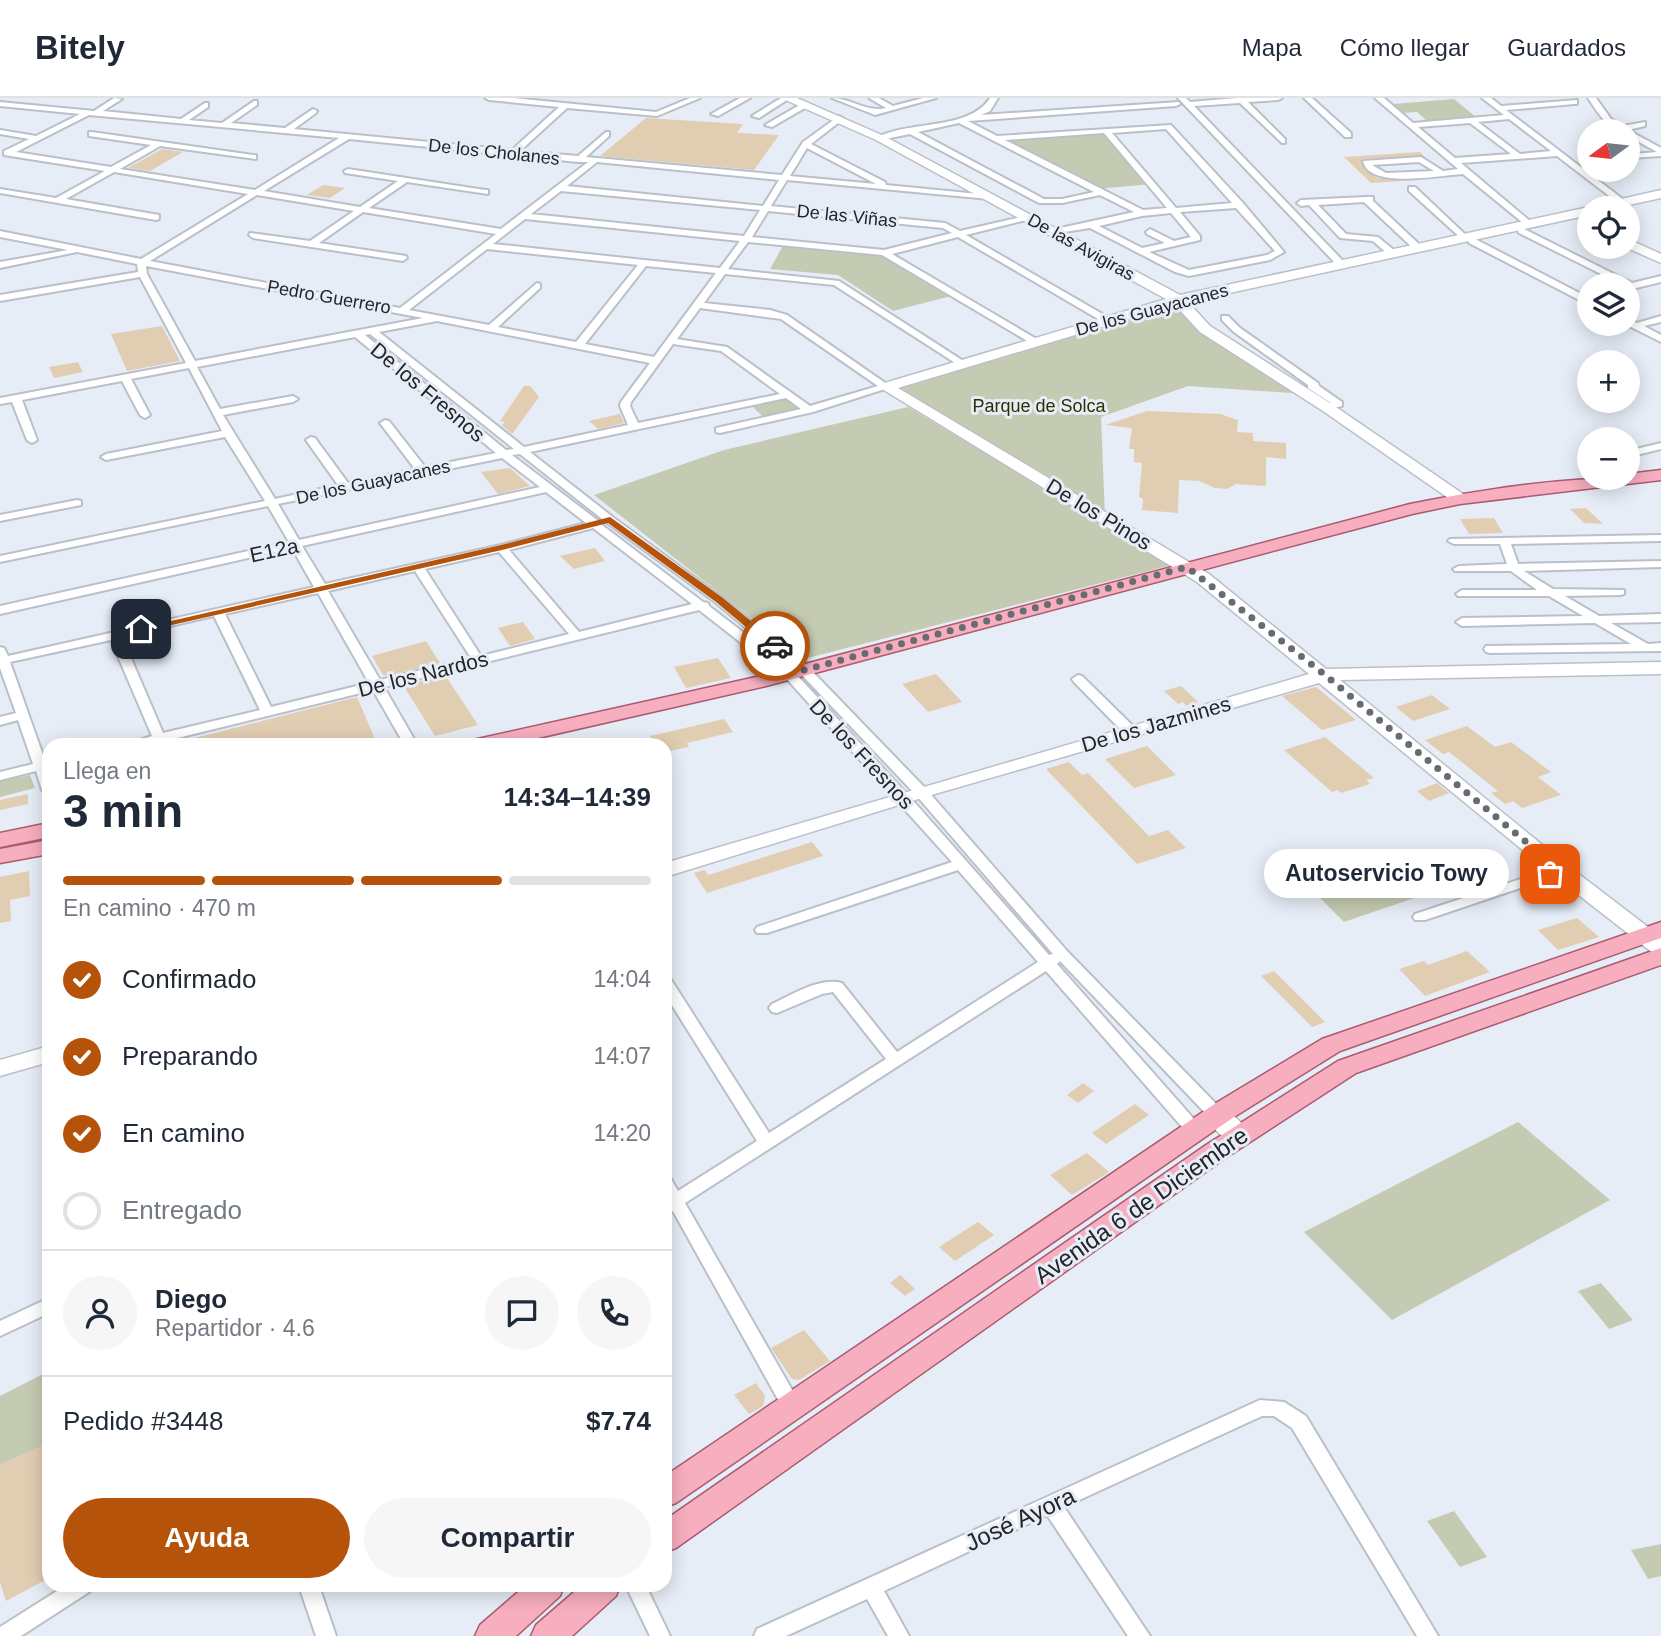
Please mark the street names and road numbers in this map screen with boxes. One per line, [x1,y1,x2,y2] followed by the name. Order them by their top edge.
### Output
[427,135,561,169] street label: De los Cholanes
[796,201,898,231] street label: De las Viñas
[1024,209,1138,285] street label: De las Avigiras
[266,276,392,318] street label: Pedro Guerrero
[1074,280,1230,340] street label: De los Guayacanes
[367,338,489,446] street label: De los Fresnos
[294,456,452,508] street label: De los Guayacanes
[1043,474,1155,554] street label: De los Pinos
[248,534,301,566] street label: E12a
[356,647,490,701] street label: De los Nardos
[1079,692,1233,756] street label: De los Jazmines
[805,695,919,813] street label: De los Fresnos
[1029,1121,1253,1289] street label: Avenida 6 de Diciembre
[961,1481,1080,1556] street label: José Ayora

